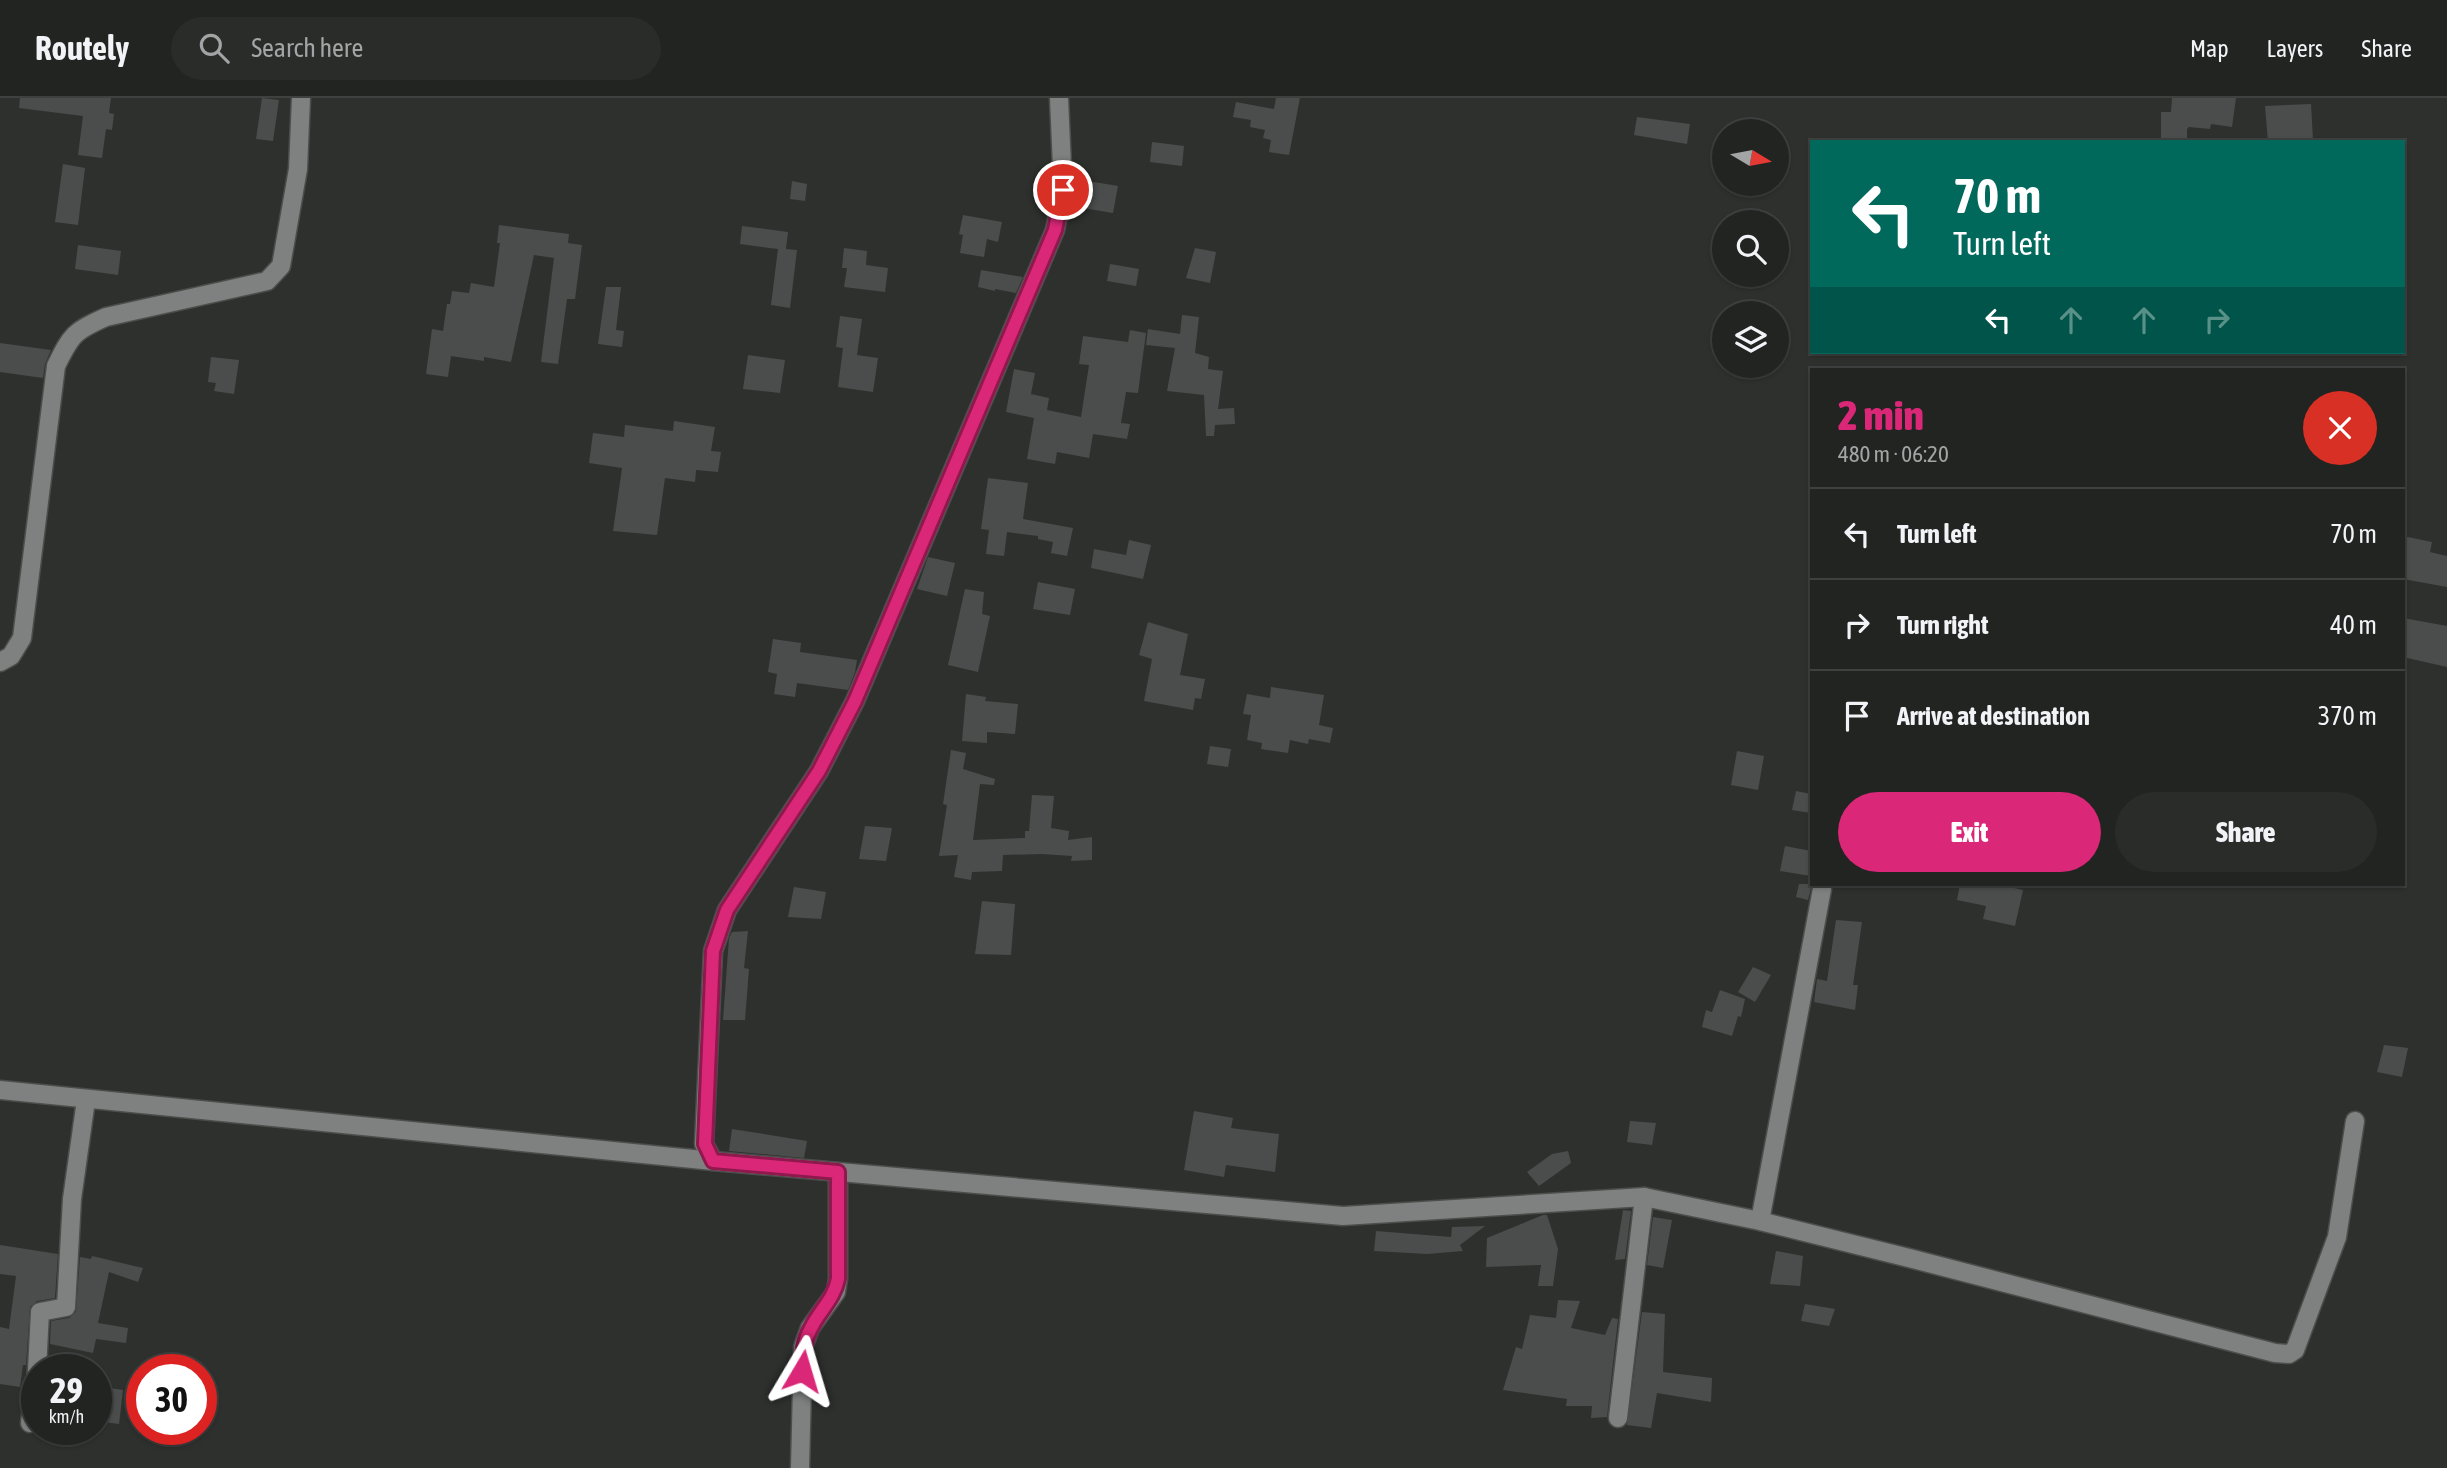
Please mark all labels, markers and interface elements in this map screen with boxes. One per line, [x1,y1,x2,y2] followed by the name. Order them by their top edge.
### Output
[171,17,661,80] search box
[35,29,129,67] text: Routely
[195,29,233,67] icon: search
[251,33,363,63] text: Search here
[2190,35,2229,62] text: Map
[2267,35,2323,62] text: Layers
[2361,35,2412,62] text: Share
[1712,119,1788,196] north arrow
[1712,119,1789,378] map controls
[1033,160,1093,220] pin
[1953,167,2041,223] text: 70 m
[1838,168,1929,259] icon: left
[1044,171,1082,209] icon: arrive
[1712,210,1789,287] button: search
[1953,225,2051,262] text: Turn left
[1712,301,1789,378] button: layers
[1979,301,2017,339] icon: left
[2052,301,2090,339] icon: ahead
[2125,301,2163,339] icon: ahead
[2198,301,2236,339] icon: right
[1838,391,1924,439] text: 2 min
[2303,391,2377,465] button: close
[1838,441,1949,467] text: 480 m · 06:20
[1838,515,1876,553] icon: left
[1897,519,1977,549] text: Turn left
[2330,519,2377,549] text: 70 m
[1838,606,1876,644] icon: right
[1897,610,1988,640] text: Turn right
[2330,610,2377,640] text: 40 m
[1838,697,1876,735] icon: arrive
[1897,701,2090,731] text: Arrive at destination
[2318,701,2377,731] text: 370 m
[1838,792,2101,872] button: Exit
[2115,792,2377,872] button: Share
[765,1334,839,1408] position arrow
[126,1354,217,1445] speed limit sign: 30
[50,1370,83,1410] text: 29
[49,1406,84,1427] text: km/h

